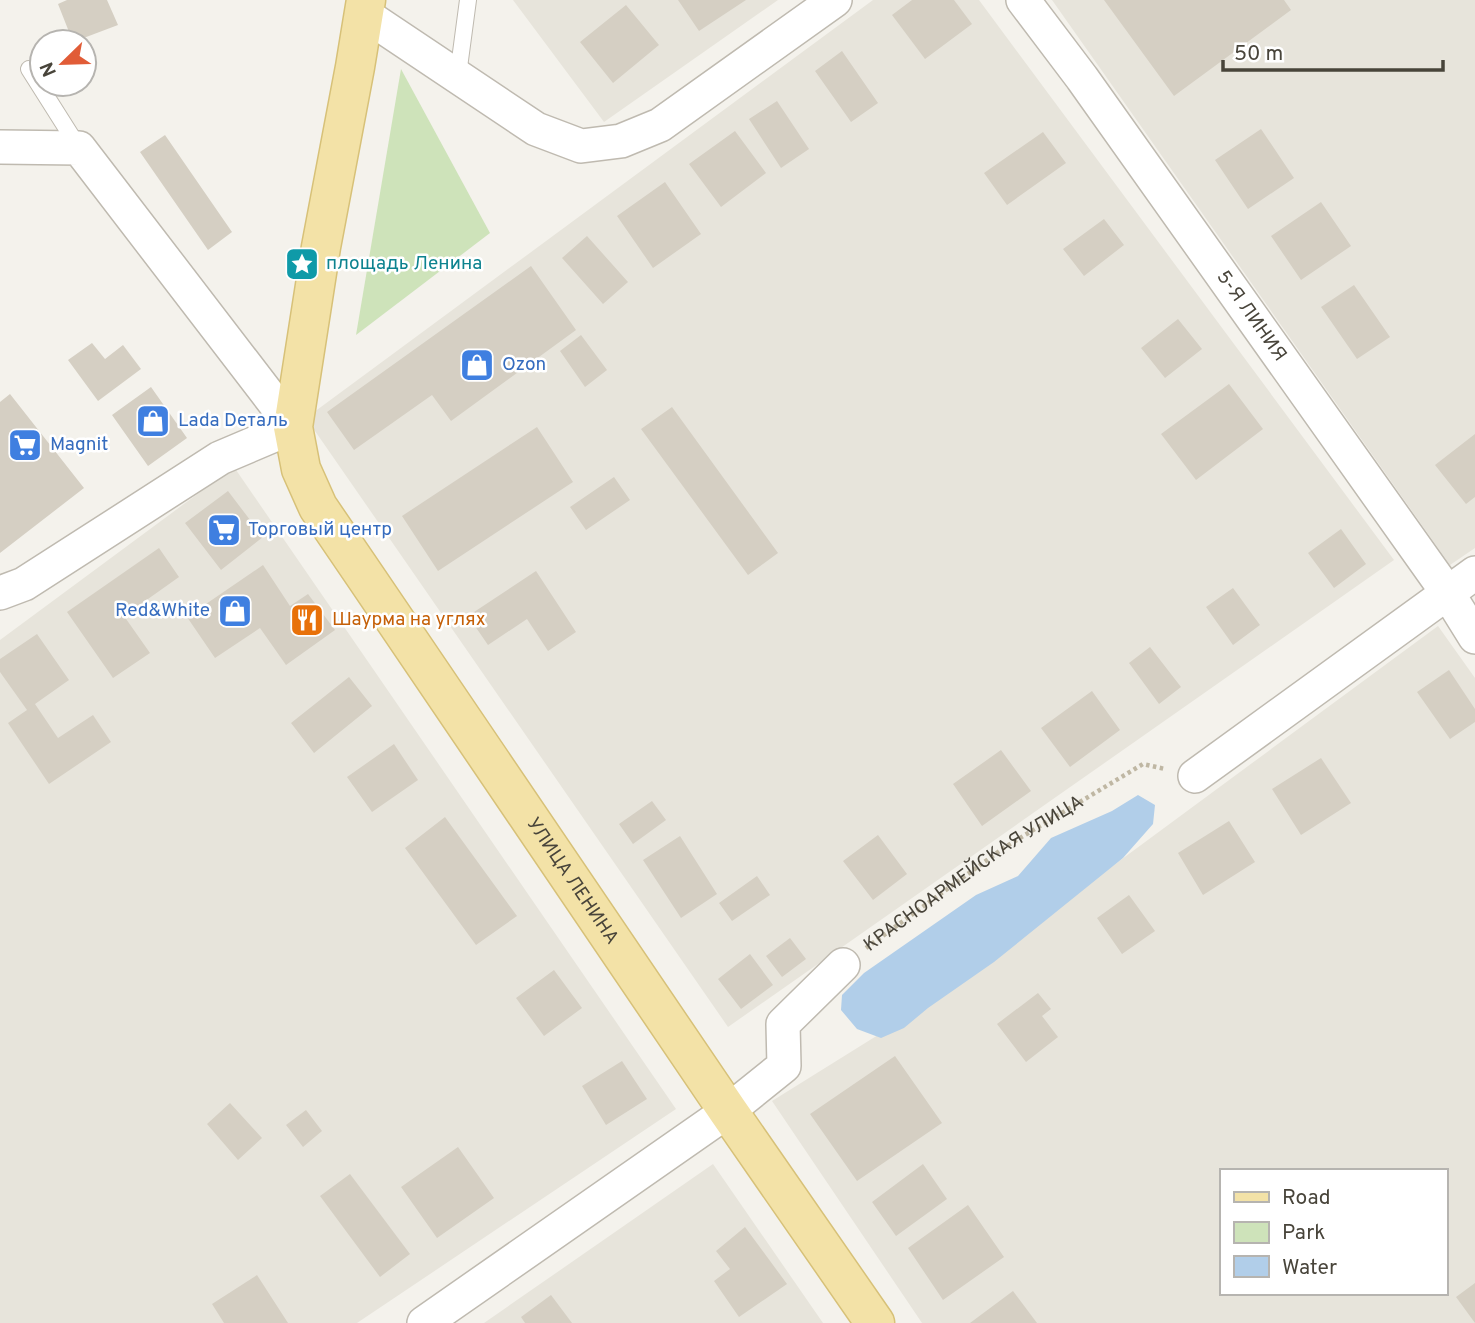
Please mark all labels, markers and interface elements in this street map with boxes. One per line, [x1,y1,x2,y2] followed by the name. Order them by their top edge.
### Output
[28,28,98,98] north arrow
[1223,28,1444,72] scale bar
[1234,41,1283,68] text: 50 m
[35,58,63,80] text: N
[283,245,321,283] place icon: площадь Ленина
[326,252,482,276] place label: площадь Ленина
[1211,266,1292,366] street label: 5-Я ЛИНИЯ
[458,346,496,384] shop icon: Ozon
[502,353,546,377] place label: Ozon
[134,402,172,440] shop icon: Lada Dеталь
[178,409,288,433] place label: Lada Dеталь
[6,426,44,464] supermarket icon: Magnit
[50,433,109,457] place label: Magnit
[205,511,243,549] supermarket icon: Торговый центр
[248,518,392,542] place label: Торговый центр
[216,592,254,630] shop icon: Red&White
[115,599,210,623] place label: Red&White
[288,601,326,639] restaurant icon: Шаурма на углях
[332,608,486,632] place label: Шаурма на углях
[859,790,1088,958] street label: КРАСНОАРМЕЙСКАЯ УЛИЦА
[521,813,624,949] street label: УЛИЦА ЛЕНИНА
[1220,1169,1447,1295] legend
[1282,1185,1331,1212] text: Road
[1282,1220,1325,1247] text: Park
[1282,1255,1337,1282] text: Water

